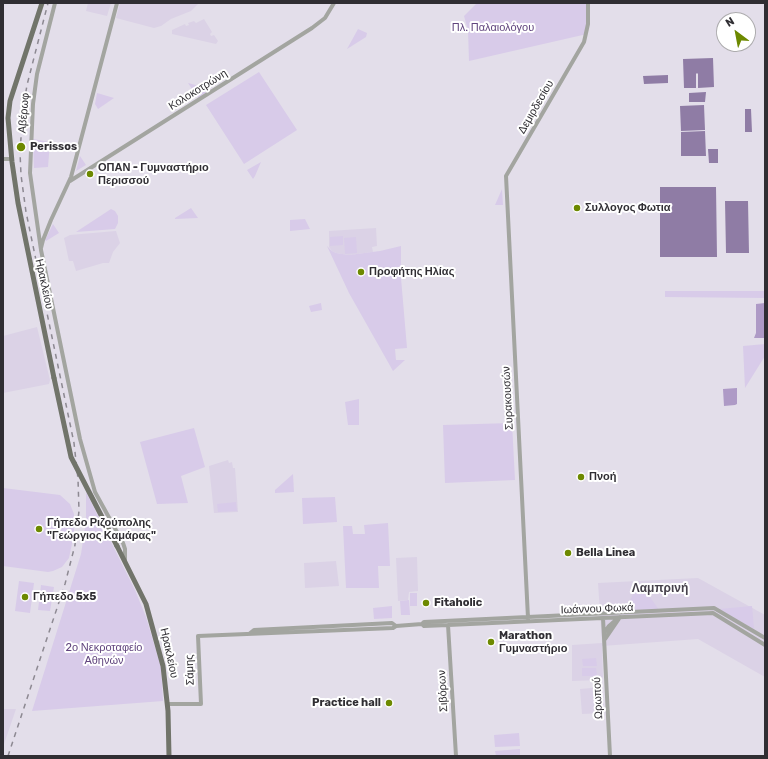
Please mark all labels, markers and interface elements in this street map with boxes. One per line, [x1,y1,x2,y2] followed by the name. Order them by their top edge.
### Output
[716,12,756,52] north arrow
[723,15,737,30] text: N
[452,21,534,35] park label: Πλ. Παλαιολόγου
[166,67,230,113] street label: Κολοκοτρώνη
[515,78,557,136] street label: Δεμιρδεσίου
[16,92,32,134] street label: Αβέρωφ
[30,140,77,154] place label: Perissos
[15,141,27,153] marker: Perissos
[98,161,209,187] place label: ΟΠΑΝ - Γυμναστήριο Περισσού
[85,169,95,179] marker: ΟΠΑΝ - Γυμναστήριο Περισσού
[585,201,670,215] place label: Συλλογος Φωτια
[572,203,582,213] marker: Συλλογος Φωτια
[32,258,56,310] street label: Ηρακλείου
[369,265,454,279] place label: Προφήτης Ηλίας
[356,267,366,277] marker: Προφήτης Ηλίας
[500,366,516,430] street label: Συρακουσών
[589,470,616,484] place label: Πνοή
[576,472,586,482] marker: Πνοή
[47,516,156,542] place label: Γήπεδο Ριζούπολης "Γεώργιος Καμάρας"
[34,524,44,534] marker: Γήπεδο Ριζούπολης "Γεώργιος Καμάρας"
[576,546,635,560] place label: Bella Linea
[563,548,573,558] marker: Bella Linea
[632,582,688,596] district label: Λαμπρινή
[33,590,96,604] place label: Γήπεδο 5x5
[20,592,30,602] marker: Γήπεδο 5x5
[434,596,482,610] place label: Fitaholic
[421,598,431,608] marker: Fitaholic
[560,601,634,617] street label: Ιωάννου Φωκά
[157,627,181,679] street label: Ηρακλείου
[499,629,567,655] place label: Marathon Γυμναστήριο
[486,637,496,647] marker: Marathon Γυμναστήριο
[66,641,142,667] park label: 2ο Νεκροταφείο Αθηνών
[183,654,197,686] street label: Σάμης
[435,670,451,712] street label: Σιβόρων
[590,676,606,720] street label: Ωρωπού
[312,696,381,710] place label: Practice hall
[384,698,394,708] marker: Practice hall

